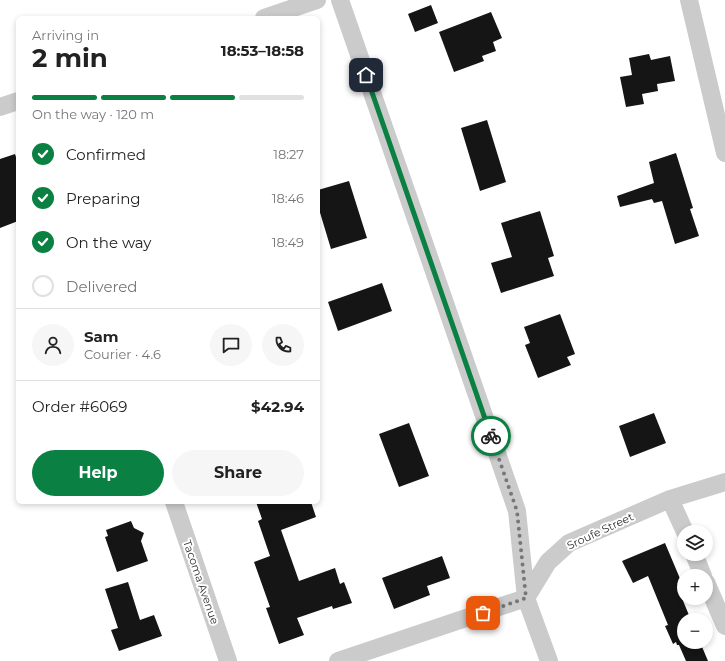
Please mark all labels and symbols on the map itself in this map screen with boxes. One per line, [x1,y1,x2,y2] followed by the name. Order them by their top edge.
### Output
[349,58,383,92] pin
[471,416,511,456] courier
[565,509,636,553] street label: Sroufe Street
[180,538,222,626] street label: Tacoma Avenue
[466,596,500,630] pin

